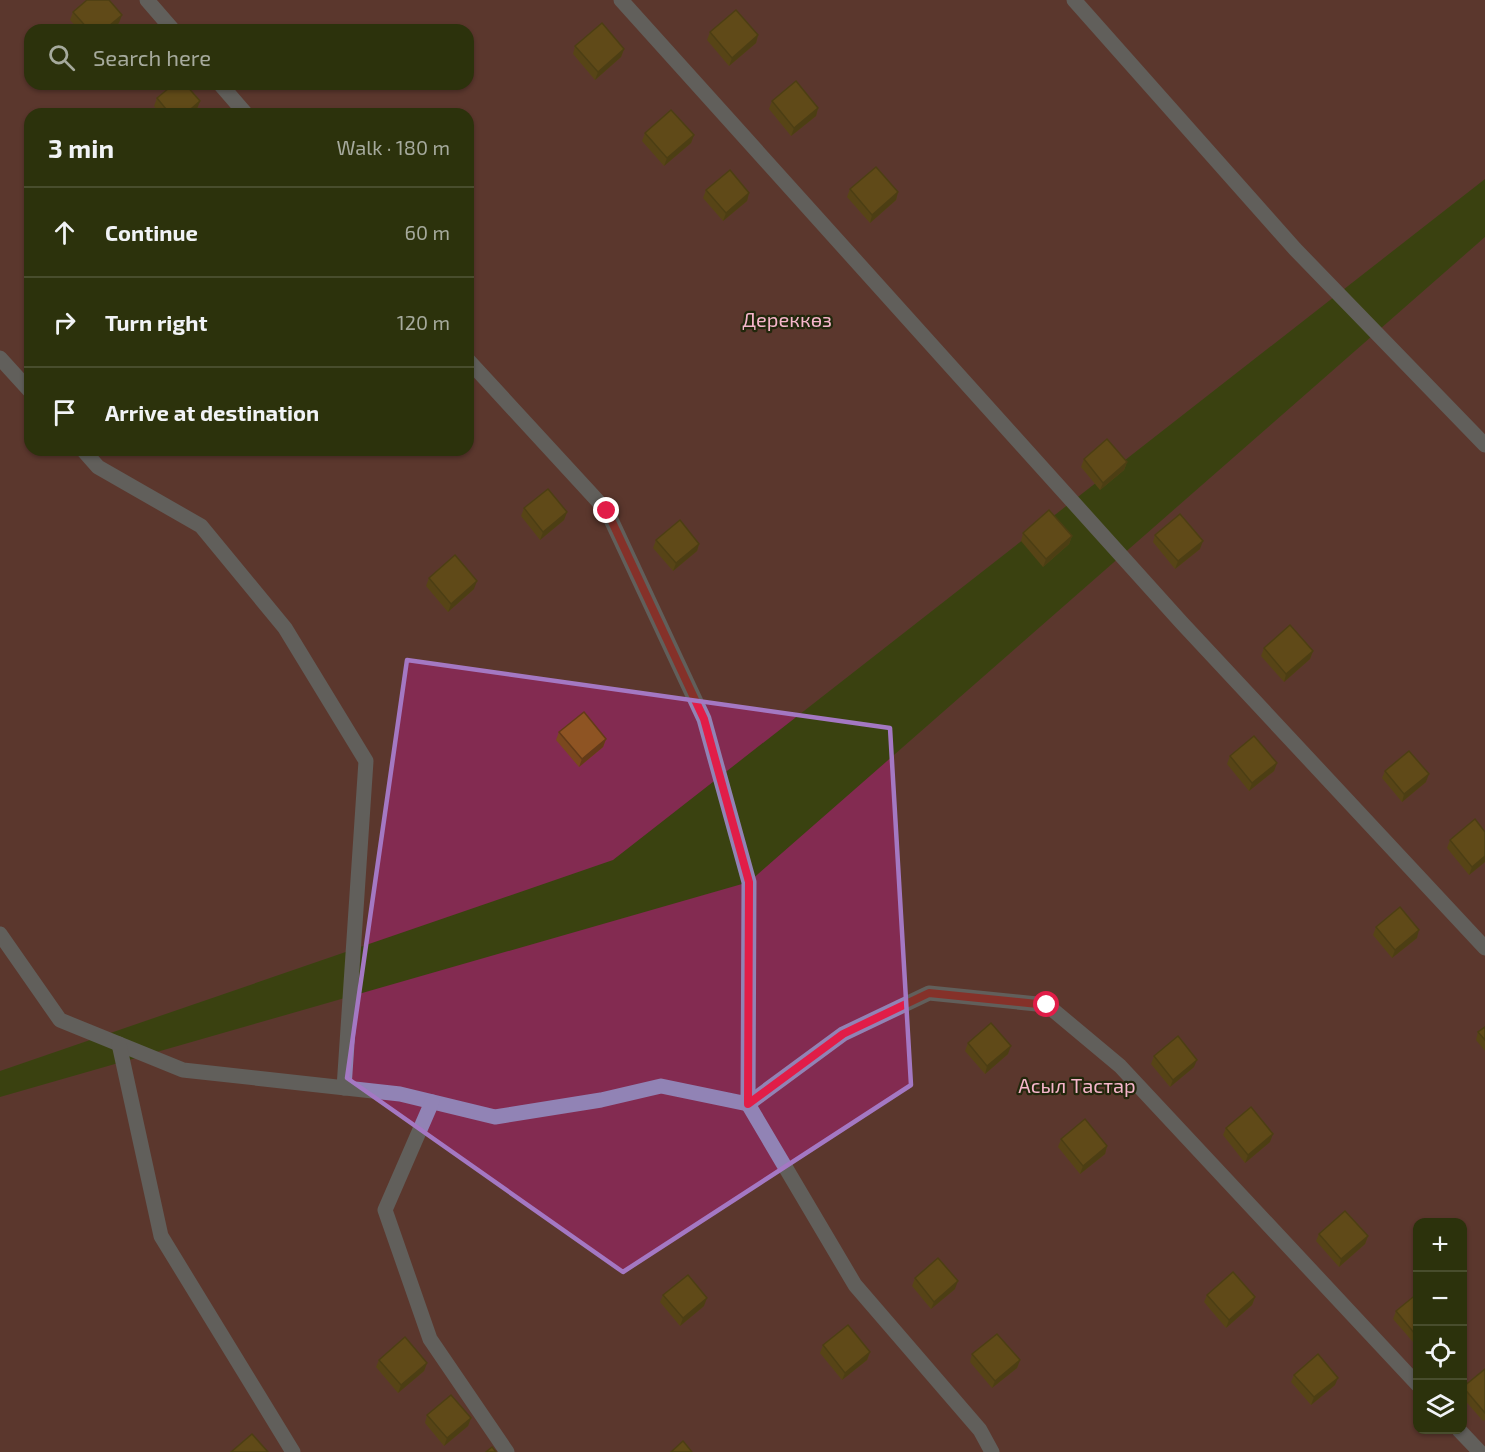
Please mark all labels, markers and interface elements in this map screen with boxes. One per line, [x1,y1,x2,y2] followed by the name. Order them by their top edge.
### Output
[24,24,474,90] search box
[45,41,78,74] icon: search
[93,44,211,70] text: Search here
[48,132,114,163] text: 3 min
[337,135,450,159] text: Walk · 180 m
[48,216,81,249] icon: ahead
[105,219,198,245] text: Continue
[405,220,450,244] text: 60 m
[48,306,81,339] icon: right
[742,307,832,331] park label: Дереккөз
[105,309,207,335] text: Turn right
[397,310,450,334] text: 120 m
[48,396,81,429] icon: arrive
[105,399,319,425] text: Arrive at destination
[593,497,619,523] route end
[1033,991,1059,1017] route start
[1018,1073,1136,1097] park label: Асыл Тастар
[1413,1218,1467,1434] map controls
[1413,1218,1467,1272] button: +
[1413,1272,1467,1326] button: −
[1413,1326,1467,1380] button: locate
[1413,1380,1467,1434] button: layers

